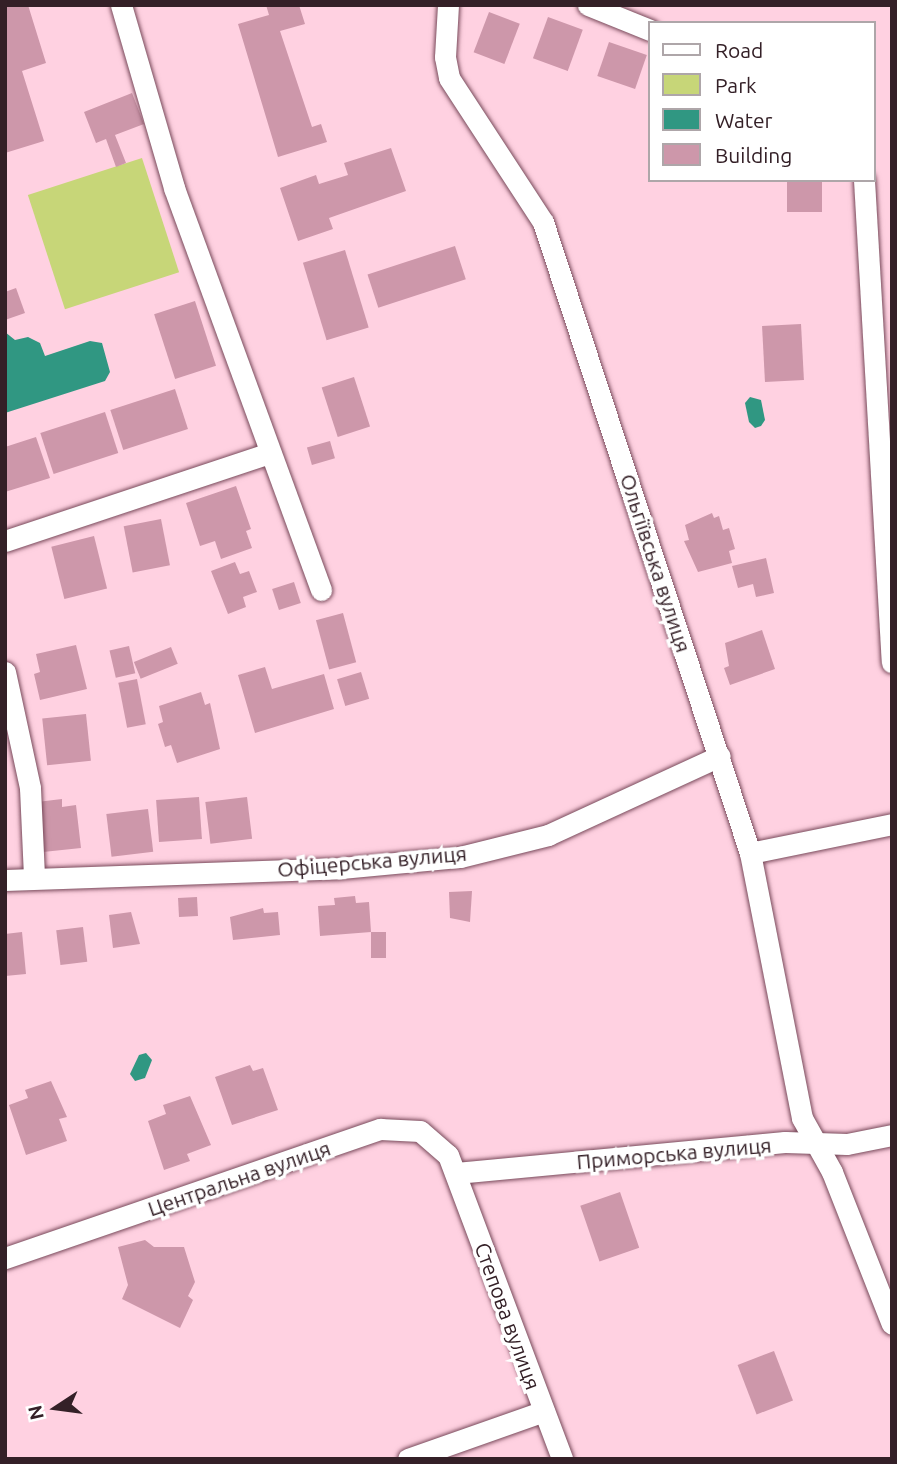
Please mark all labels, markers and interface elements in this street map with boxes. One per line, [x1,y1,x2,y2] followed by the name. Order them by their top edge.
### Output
[648,21,876,182] legend
[715,38,763,62] text: Road
[715,73,757,97] text: Park
[715,108,773,132] text: Water
[715,143,792,167] text: Building
[615,471,697,655] street label: Ольгіївська вулиця
[276,840,468,882] street label: Офіцерська вулиця
[575,1132,773,1174] street label: Приморська вулиця
[144,1135,334,1221] street label: Центральна вулиця
[470,1239,546,1393] street label: Степова вулиця
[21,1373,91,1443] north arrow
[23,1403,48,1422] text: N

